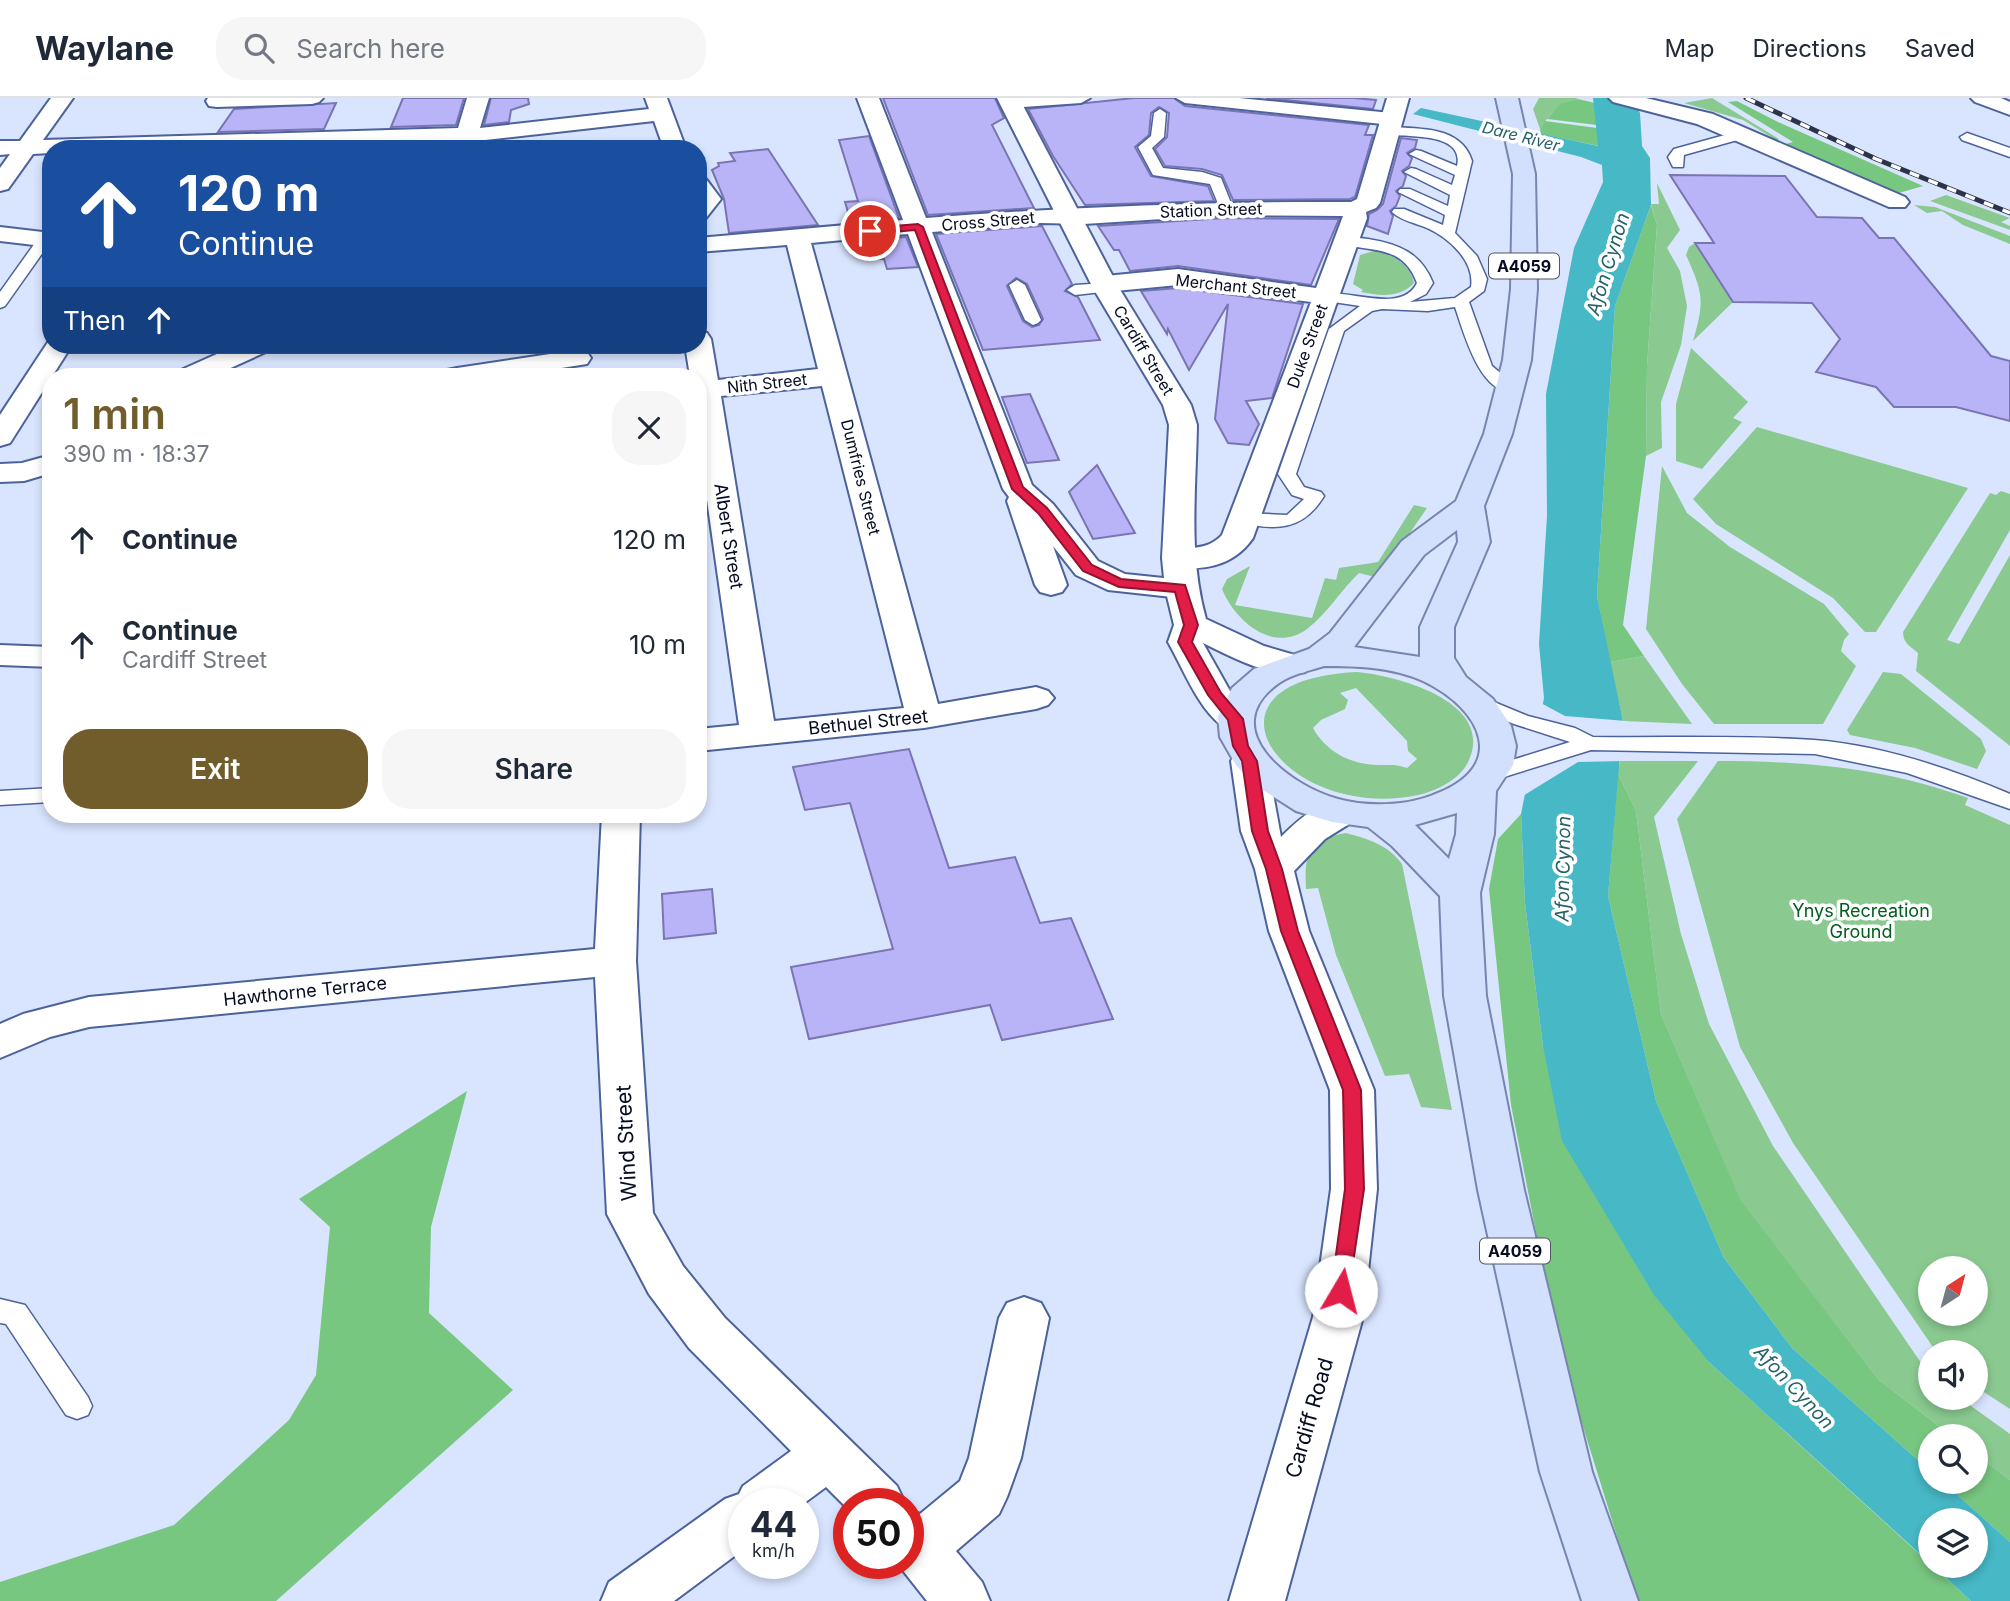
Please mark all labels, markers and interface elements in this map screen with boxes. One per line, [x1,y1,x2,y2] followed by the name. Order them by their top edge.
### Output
[216,17,706,80] search box
[35,28,174,68] text: Waylane
[240,29,278,67] icon: search
[296,33,445,64] text: Search here
[1665,34,1714,63] text: Map
[1752,34,1867,63] text: Directions
[1905,34,1975,63] text: Saved
[1480,117,1563,155] water label: Dare River
[178,164,319,223] text: 120 m
[63,168,154,259] icon: ahead
[1159,198,1263,222] street label: Station Street
[840,201,900,261] pin
[941,207,1035,235] street label: Cross Street
[1581,210,1635,319] water label: Afon Cynon
[851,212,889,250] icon: arrive
[178,224,314,263] text: Continue
[1489,254,1559,278] road number: A4059
[1175,270,1297,302] street label: Merchant Street
[140,301,178,339] icon: ahead
[1282,301,1332,391] street label: Duke Street
[1109,302,1179,398] street label: Cardiff Street
[63,305,126,336] text: Then
[726,369,808,397] street label: Nith Street
[63,388,166,439] text: 1 min
[612,391,686,465] button: close
[837,417,885,537] street label: Dumfries Street
[63,440,210,468] text: 390 m · 18:37
[710,481,748,591] street label: Albert Street
[63,521,101,559] icon: ahead
[122,524,238,555] text: Continue
[613,524,686,555] text: 120 m
[122,615,238,646] text: Continue
[63,626,101,664] icon: ahead
[629,629,686,660] text: 10 m
[122,646,267,674] text: Cardiff Street
[807,705,929,739] street label: Bethuel Street
[63,729,368,809] button: Exit
[382,729,686,809] button: Share
[1551,816,1575,923] water label: Afon Cynon
[1792,900,1930,942] park label: Ynys Recreation Ground
[222,972,388,1010] street label: Hawthorne Terrace
[610,1084,642,1202] street label: Wind Street
[1480,1238,1550,1264] road number: A4059
[1304,1254,1378,1328] position arrow
[1918,1256,1988,1326] north arrow
[1918,1256,1988,1578] map controls
[1749,1340,1839,1434] water label: Afon Cynon
[1918,1340,1988,1410] button: sound
[1280,1355,1338,1481] street label: Cardiff Road
[1918,1424,1988,1494] button: search
[833,1488,924,1579] speed limit sign: 50
[750,1503,797,1545] text: 44
[1918,1508,1988,1578] button: layers
[752,1540,795,1561] text: km/h

